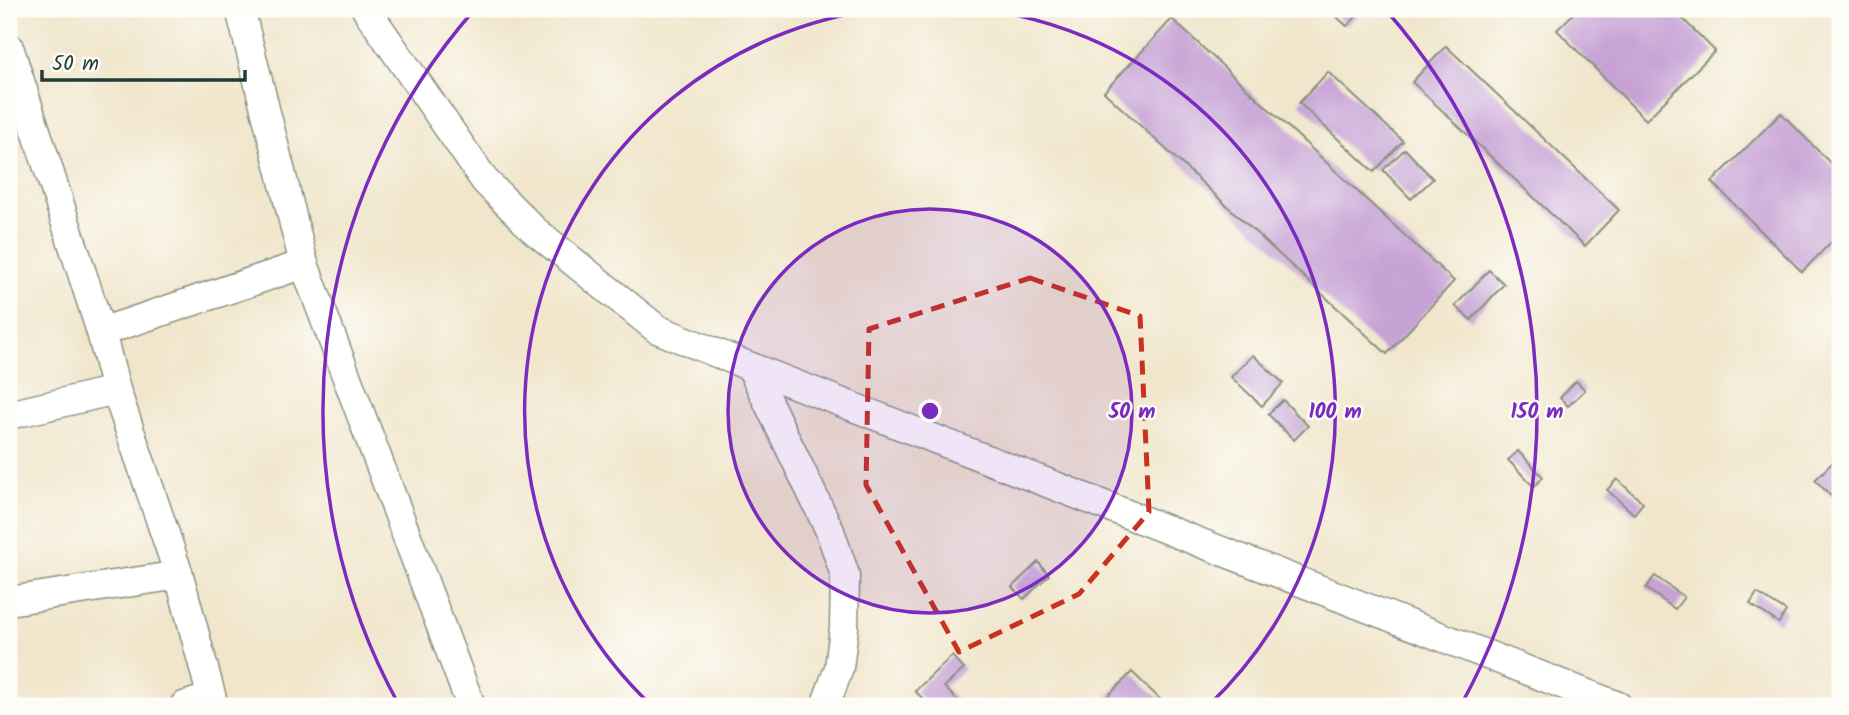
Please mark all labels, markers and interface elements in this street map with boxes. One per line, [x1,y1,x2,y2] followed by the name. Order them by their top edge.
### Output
[42,38,245,82] scale bar
[52,48,99,81] text: 50 m
[1108,396,1155,429] text: 50 m
[1308,396,1362,429] text: 100 m
[1510,396,1564,429] text: 150 m
[918,399,942,423] centre of rings

